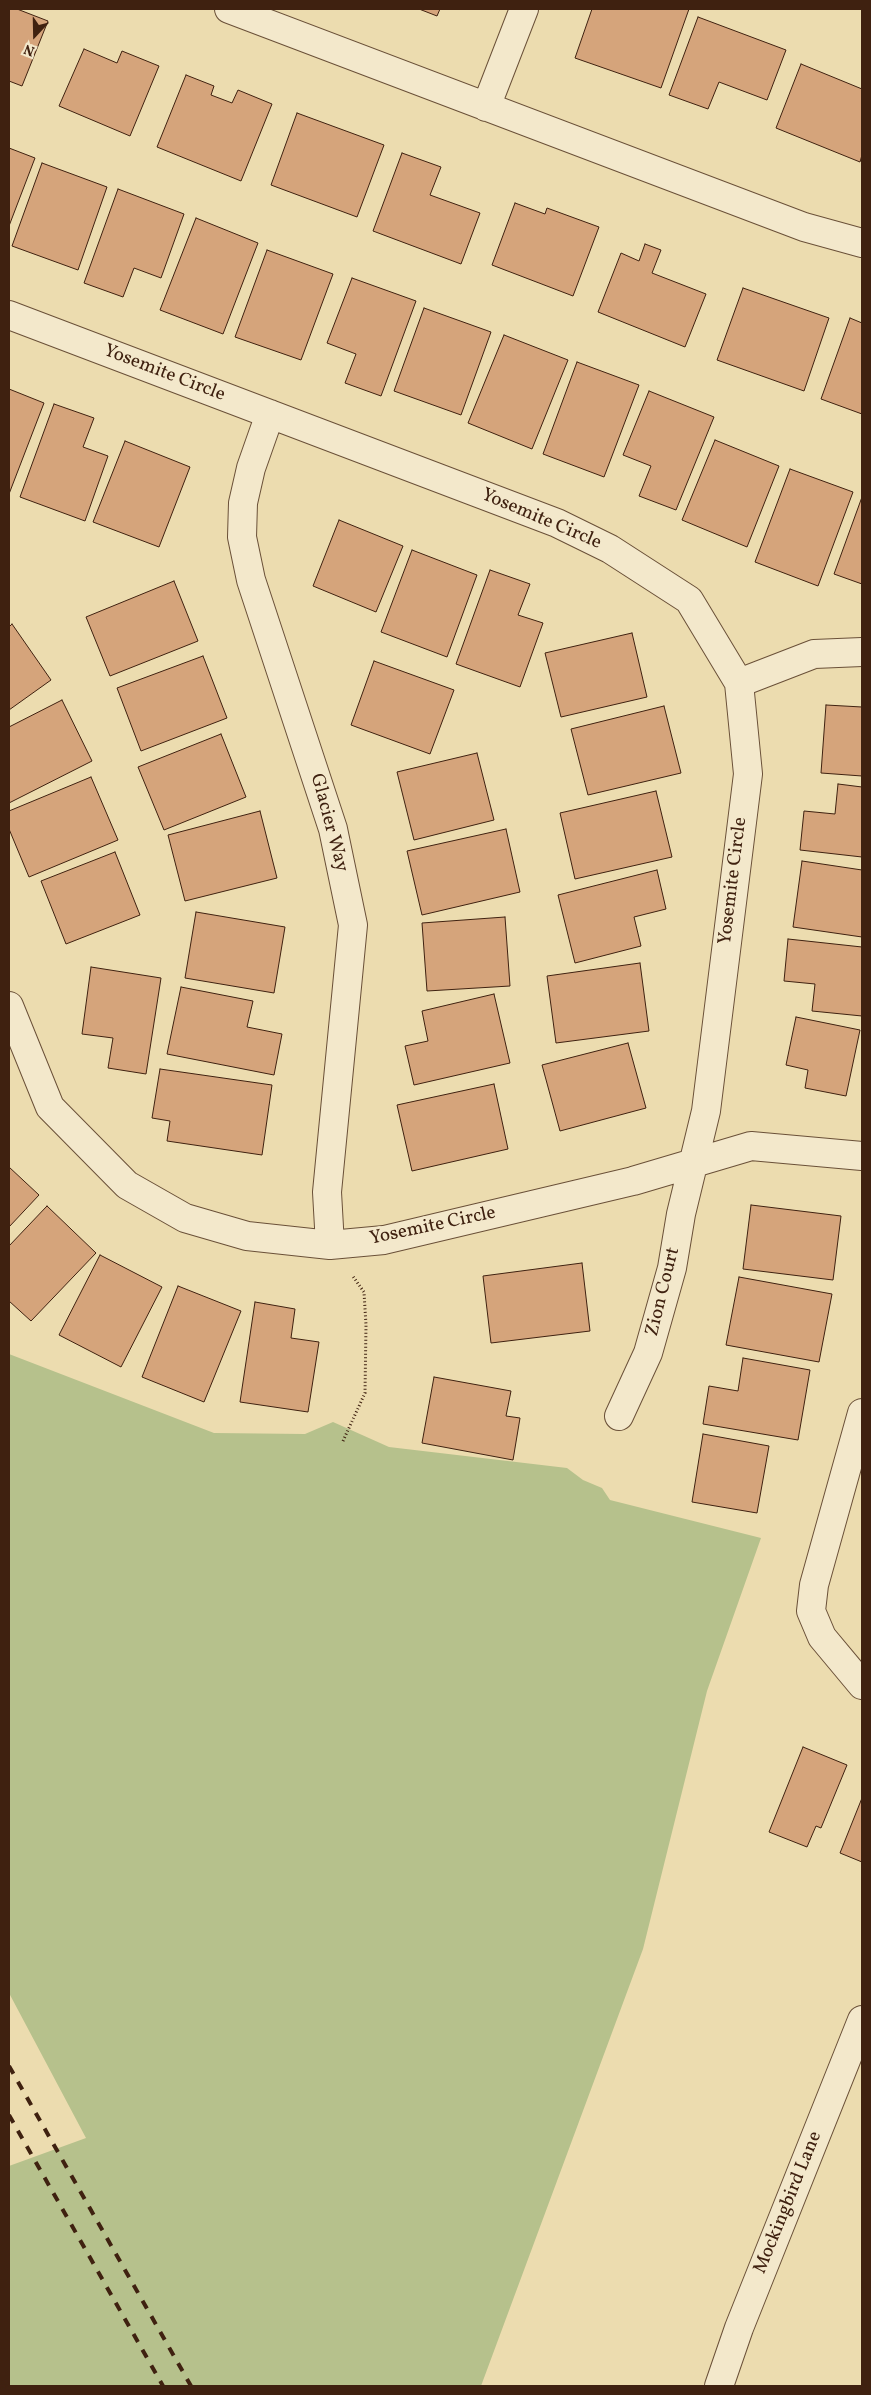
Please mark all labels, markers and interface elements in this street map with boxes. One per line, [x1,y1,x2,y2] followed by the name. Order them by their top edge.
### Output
[10,10,60,60] north arrow
[21,39,38,60] text: N
[100,340,228,408] street label: Yosemite Circle
[478,484,604,556] street label: Yosemite Circle
[304,771,352,875] street label: Glacier Way
[715,816,753,946] street label: Yosemite Circle
[368,1203,498,1251] street label: Yosemite Circle
[642,1245,686,1339] street label: Zion Court
[750,2128,828,2278] street label: Mockingbird Lane

